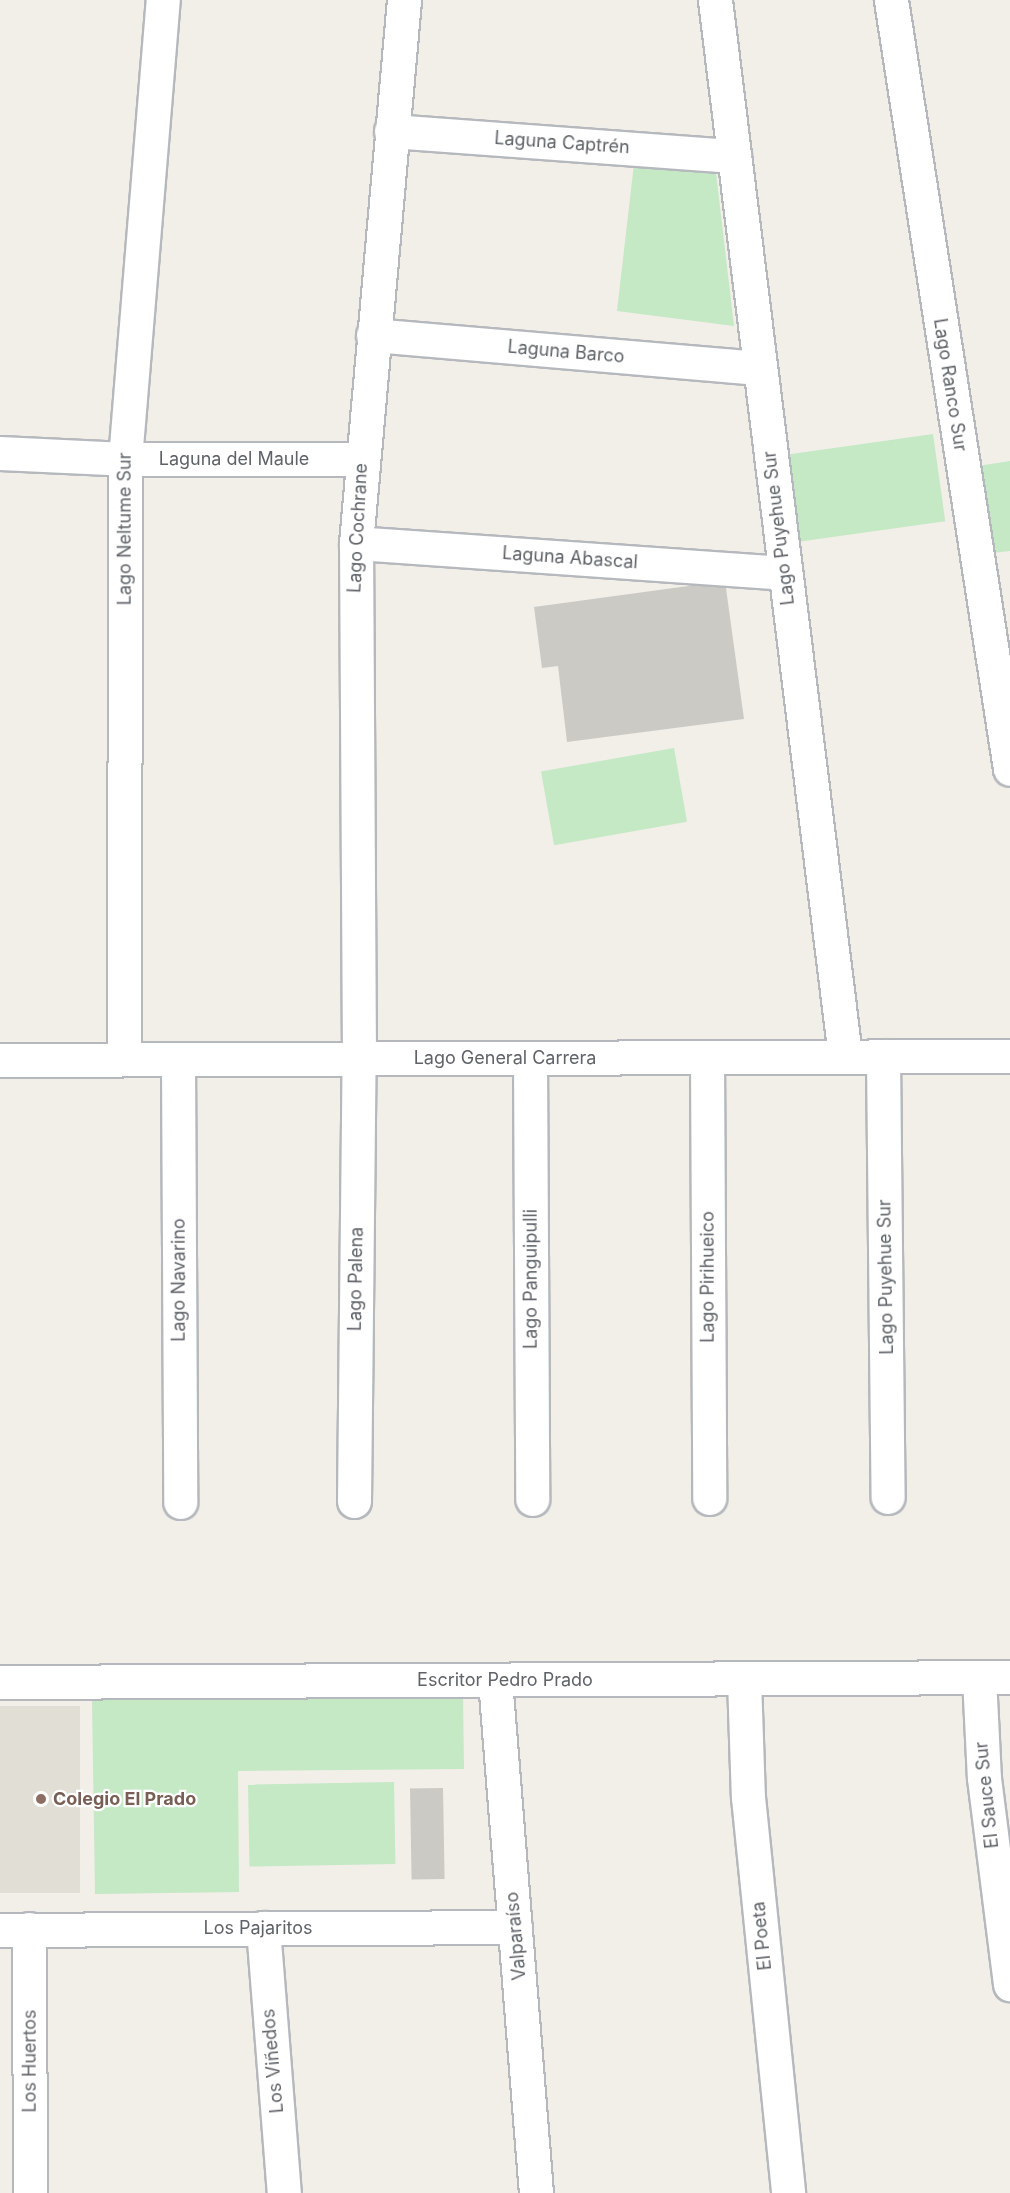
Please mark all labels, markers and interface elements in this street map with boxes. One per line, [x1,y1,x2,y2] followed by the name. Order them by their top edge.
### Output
[494,127,630,159] street label: Laguna Captrén
[929,317,971,453] street label: Lago Ranco Sur
[507,336,625,368] street label: Laguna Barco
[159,448,309,470] street label: Laguna del Maule
[759,450,799,606] street label: Lago Puyehue Sur
[114,453,136,605] street label: Lago Neltume Sur
[344,462,372,594] street label: Lago Cochrane
[501,542,639,574] street label: Laguna Abascal
[414,1047,596,1069] street label: Lago General Carrera
[874,1199,898,1355] street label: Lago Puyehue Sur
[520,1209,542,1349] street label: Lago Panguipulli
[697,1211,719,1343] street label: Lago Pirihueico
[168,1218,190,1342] street label: Lago Navarino
[344,1227,368,1331] street label: Lago Palena
[417,1669,593,1691] street label: Escritor Pedro Prado
[971,1740,1003,1850] street label: El Sauce Sur
[53,1788,196,1810] place label: Colegio El Prado
[34,1792,48,1806] marker: Colegio El Prado
[501,1891,531,1981] street label: Valparaíso
[748,1901,776,1971] street label: El Poeta
[203,1917,313,1939] street label: Los Pajaritos
[258,2008,288,2114] street label: Los Viñedos
[19,2009,41,2113] street label: Los Huertos

